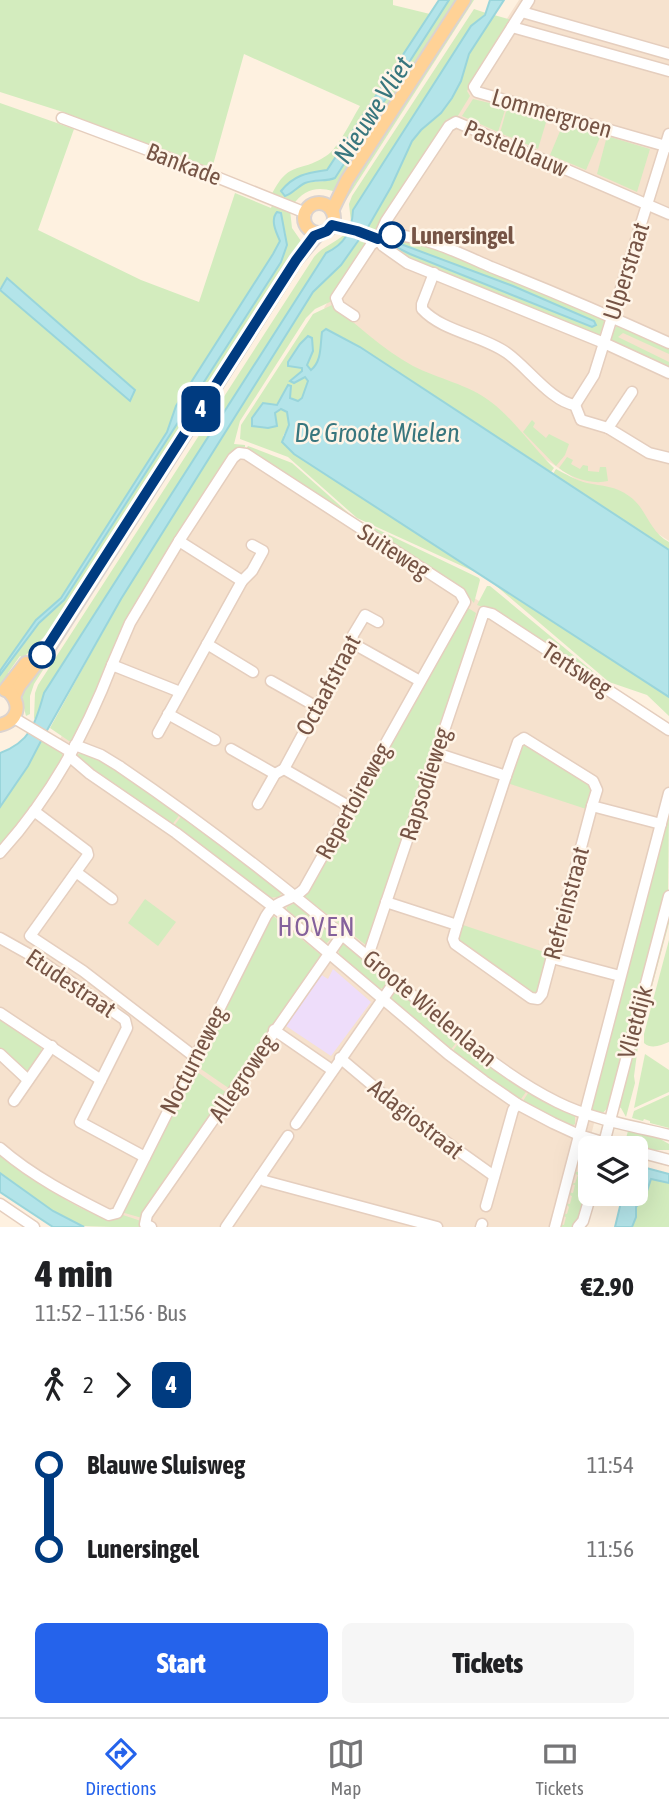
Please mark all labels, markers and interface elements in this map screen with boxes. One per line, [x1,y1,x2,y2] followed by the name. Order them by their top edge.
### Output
[327,51,419,169] water label: Nieuwe Vliet
[489,83,615,143] street label: Lommergroen
[460,114,572,182] street label: Pastelblauw
[143,137,225,191] street label: Bankade
[598,219,654,323] street label: Ulperstraat
[379,222,405,248] marker: Lunersingel
[411,222,515,249] place label: Lunersingel
[178,386,224,432] line badge: 4
[195,395,207,422] text: 4
[294,418,460,448] water label: De Groote Wielen
[353,518,435,584] street label: Suiteweg
[290,630,366,740] street label: Octaafstraat
[537,637,617,702] street label: Tertsweg
[29,642,55,668] unlabelled marker
[394,723,456,844] street label: Rapsodieweg
[310,738,396,864] street label: Repertoireweg
[538,843,594,962] street label: Refreinstraat
[277,912,357,942] district label: HOVEN
[21,943,121,1023] street label: Etudestraat
[358,944,502,1072] street label: Groote Wielenlaan
[612,982,658,1061] street label: Vlietdijk
[154,1001,232,1118] street label: Nocturneweg
[203,1029,281,1127] street label: Allegroweg
[363,1074,469,1164] street label: Adagiostraat
[578,1136,648,1206] map controls
[578,1136,648,1206] button: layers
[35,1252,113,1295] text: 4 min
[581,1272,634,1302] text: €2.90
[35,1300,187,1326] text: 11:52 – 11:56 · Bus
[35,1366,73,1404] icon: walk
[104,1366,142,1404] icon: forward
[166,1371,177,1398] text: 4
[83,1372,94,1398] text: 2
[87,1450,245,1480] text: Blauwe Sluisweg
[587,1452,634,1478] text: 11:54
[87,1534,199,1564] text: Lunersingel
[587,1536,634,1562] text: 11:56
[35,1623,328,1703] button: Start
[342,1623,634,1703] button: Tickets
[85,1735,156,1799] tab: Directions
[327,1735,365,1799] tab: Map
[536,1735,584,1799] tab: Tickets

